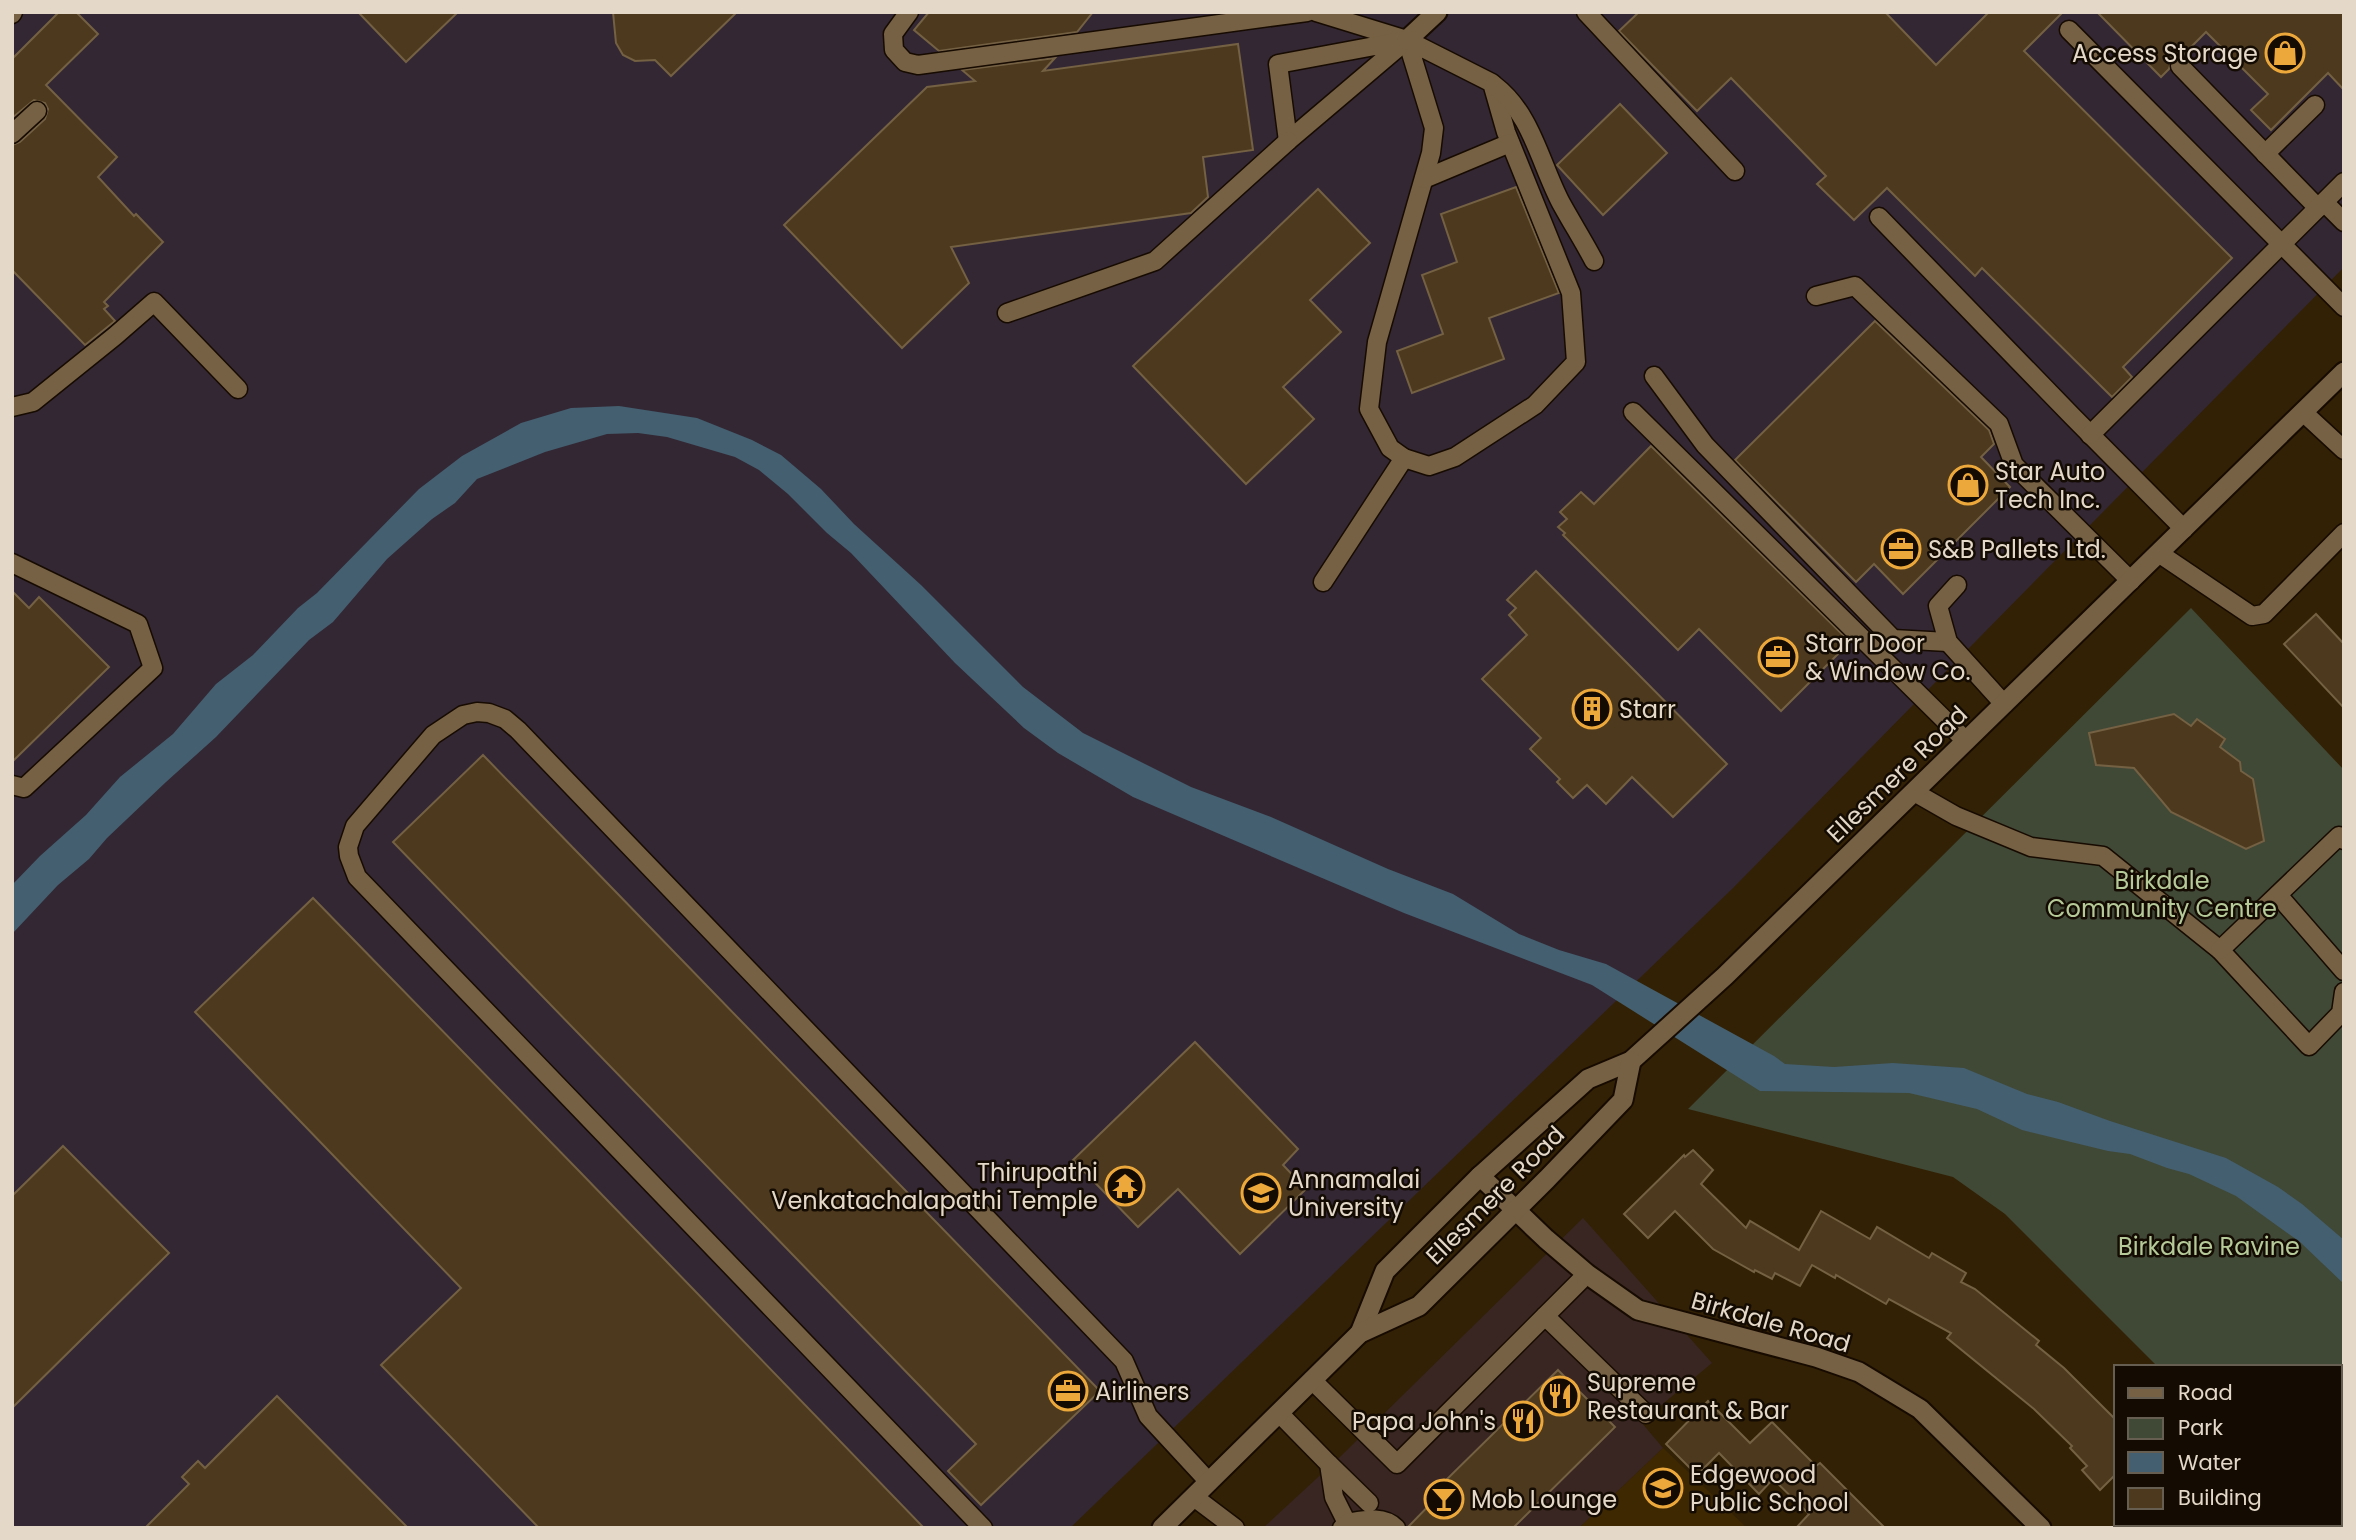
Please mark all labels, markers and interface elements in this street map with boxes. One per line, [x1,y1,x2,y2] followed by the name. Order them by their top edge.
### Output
[2264,32,2306,74] shop icon: Access Storage
[2072,37,2258,70] place label: Access Storage
[1995,455,2105,516] place label: Star Auto Tech Inc.
[1947,464,1989,506] shop icon: Star Auto Tech Inc.
[1880,528,1922,570] office icon: S&B Pallets Ltd.
[1928,533,2106,566] place label: S&B Pallets Ltd.
[1805,627,1970,688] place label: Starr Door & Window Co.
[1757,636,1799,678] office icon: Starr Door & Window Co.
[1571,688,1613,730] building icon: Starr
[1619,693,1676,726] place label: Starr
[1819,698,1975,850] street label: Ellesmere Road
[2047,864,2277,925] park label: Birkdale Community Centre
[1418,1118,1572,1272] street label: Ellesmere Road
[771,1156,1098,1217] place label: Thirupathi Venkatachalapathi Temple
[1288,1163,1420,1224] place label: Annamalai University
[1104,1165,1146,1207] temple icon: Thirupathi Venkatachalapathi Temple
[1240,1172,1282,1214] school or university icon: Annamalai University
[2118,1230,2300,1263] park label: Birkdale Ravine
[1688,1284,1854,1360] street label: Birkdale Road
[2114,1365,2342,1526] legend
[1587,1366,1789,1427] place label: Supreme Restaurant & Bar
[1047,1370,1089,1412] office icon: Airliners
[1095,1375,1190,1408] place label: Airliners
[1539,1375,1581,1417] restaurant icon: Supreme Restaurant & Bar
[2178,1378,2233,1407] text: Road
[1502,1400,1544,1442] restaurant icon: Papa John's
[1352,1405,1496,1438] place label: Papa John's
[2178,1413,2223,1442] text: Park
[2178,1448,2241,1477] text: Water
[1690,1458,1849,1519] place label: Edgewood Public School
[1642,1467,1684,1509] school or university icon: Edgewood Public School
[1423,1478,1465,1520] bar icon: Mob Lounge
[1471,1483,1617,1516] place label: Mob Lounge
[2178,1483,2262,1512] text: Building

